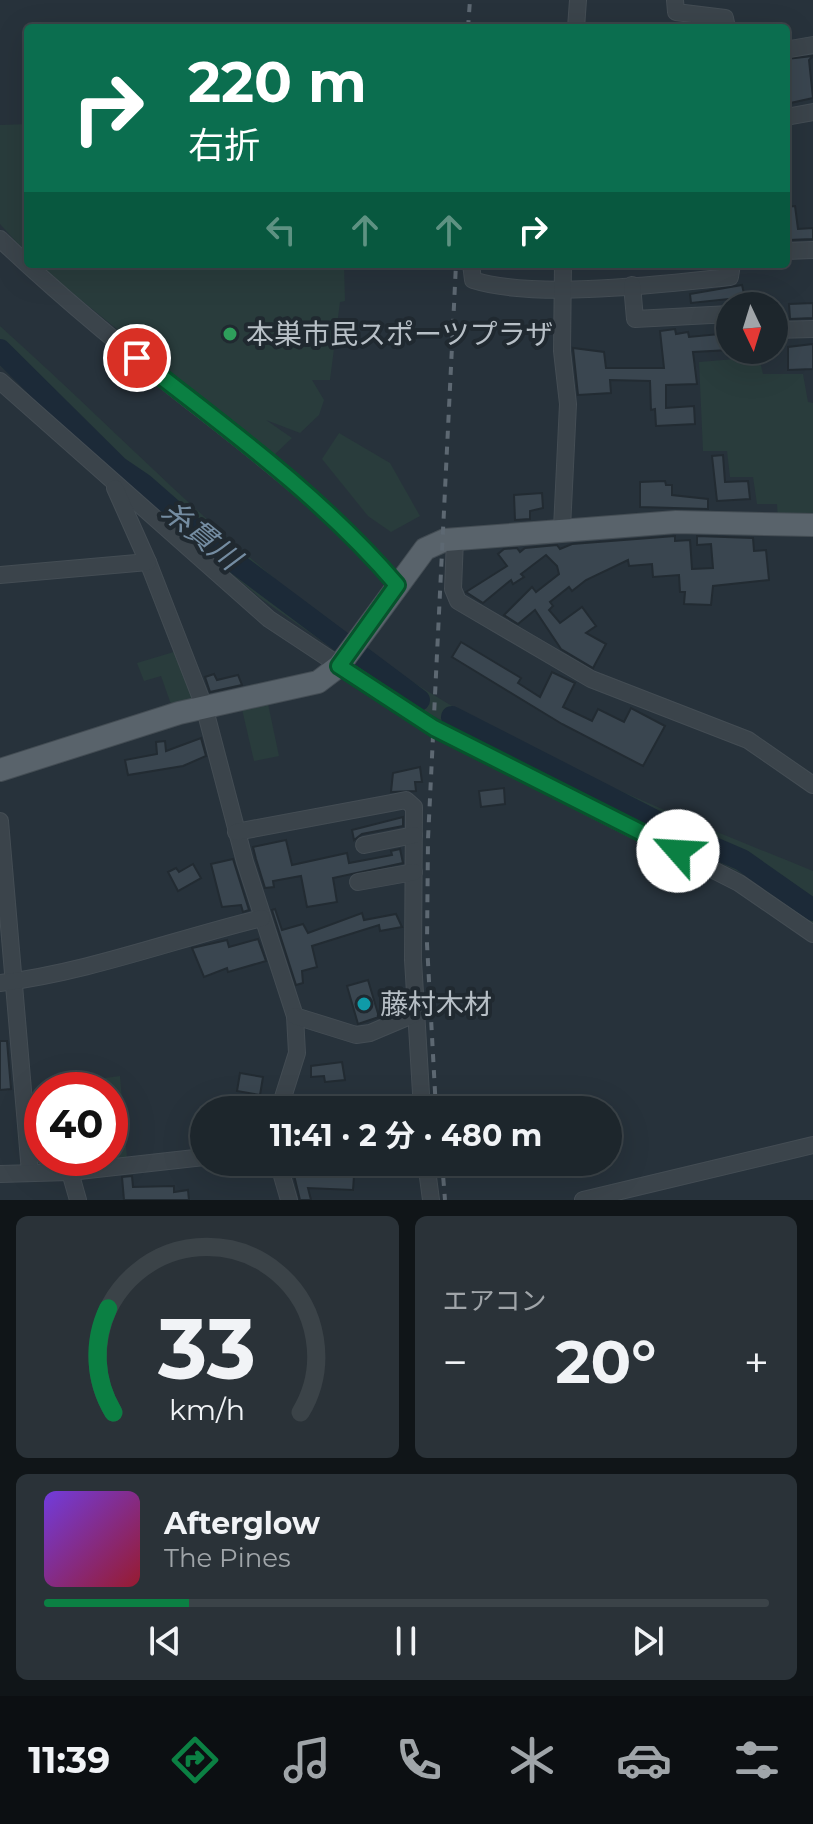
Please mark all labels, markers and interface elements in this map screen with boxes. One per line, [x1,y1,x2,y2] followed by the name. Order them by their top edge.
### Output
[188,48,367,116] text: 220 m
[56,56,160,160] icon: right
[188,123,260,167] text: 右折
[259,208,303,252] icon: left
[343,208,387,252] icon: ahead
[427,208,471,252] icon: ahead
[511,208,555,252] icon: right
[716,292,788,364] north arrow
[716,292,788,364] map controls
[246,317,553,351] place label: 本巣市民スポーツプラザ
[103,324,171,392] pin
[221,325,239,343] marker: 本巣市民スポーツプラザ
[115,336,159,380] icon: arrive
[155,492,250,579] water label: 糸貫川
[636,809,720,893] position arrow
[380,987,492,1021] place label: 藤村木材
[355,995,373,1013] marker: 藤村木材
[24,1072,128,1176] speed limit sign: 40
[270,1117,542,1154] text: 11:41 · 2 分 · 480 m
[443,1285,547,1317] text: エアコン
[157,1298,256,1400] text: 33
[555,1325,656,1398] text: 20°
[443,1335,468,1389] text: −
[744,1335,769,1389] text: +
[169,1392,245,1427] text: km/h
[164,1505,320,1542] text: Afterglow
[164,1542,291,1574] text: The Pines
[143,1619,187,1663] icon: previous
[384,1619,428,1663] icon: pause
[626,1619,670,1663] icon: next
[167,1732,223,1788] icon: directions
[279,1732,335,1788] icon: music
[391,1732,447,1788] icon: phone
[504,1732,560,1788] icon: climate
[616,1732,672,1788] icon: car
[729,1732,785,1788] icon: filters
[28,1738,110,1782] text: 11:39

